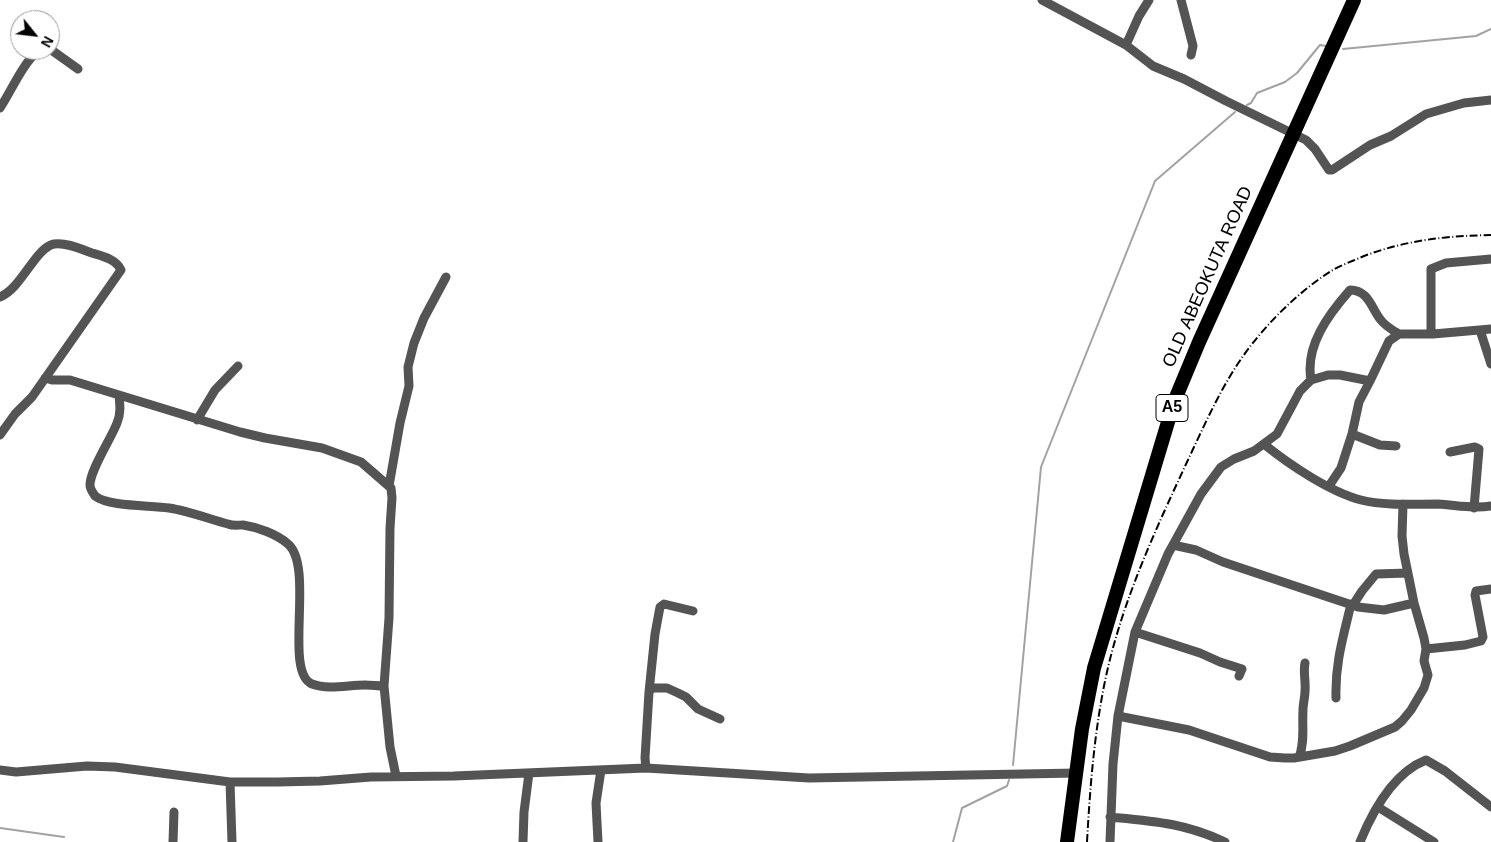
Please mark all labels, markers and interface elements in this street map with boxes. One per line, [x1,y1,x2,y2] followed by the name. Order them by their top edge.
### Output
[10,10,60,60] north arrow
[38,33,57,50] text: N
[1158,183,1258,371] street label: OLD ABEOKUTA ROAD
[1156,394,1188,422] road number: A5

